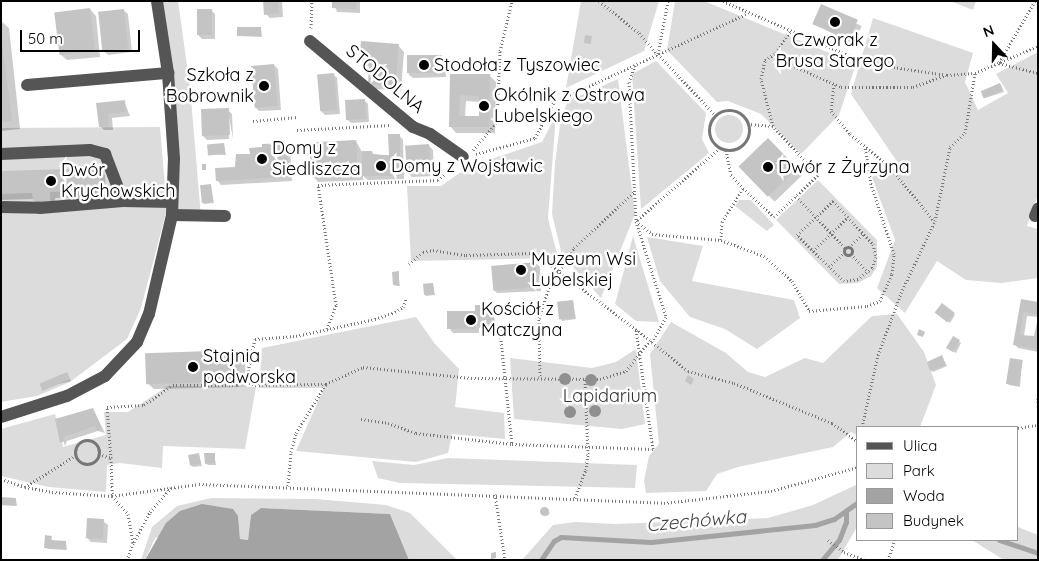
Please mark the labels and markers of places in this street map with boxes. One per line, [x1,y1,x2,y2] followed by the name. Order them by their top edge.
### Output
[829,16,841,28] marker: Czworak z Brusa Starego
[776,30,894,72] place label: Czworak z Brusa Starego
[434,54,600,76] place label: Stodoła z Tyszowiec
[418,59,430,71] marker: Stodoła z Tyszowiec
[166,65,254,108] place label: Szkoła z Bobrownik
[258,80,270,92] marker: Szkoła z Bobrownik
[494,85,645,128] place label: Okólnik z Ostrowa Lubelskiego
[478,100,490,112] marker: Okólnik z Ostrowa Lubelskiego
[272,138,361,180] place label: Domy z Siedliszcza
[256,153,268,165] marker: Domy z Siedliszcza
[391,155,543,177] place label: Domy z Wojsławic
[778,156,910,178] place label: Dwór z Żyrzyna
[61,160,175,202] place label: Dwór Krychowskich
[375,160,387,172] marker: Domy z Wojsławic
[762,161,774,173] marker: Dwór z Żyrzyna
[45,175,57,187] marker: Dwór Krychowskich
[531,249,636,292] place label: Muzeum Wsi Lubelskiej
[515,264,527,276] marker: Muzeum Wsi Lubelskiej
[481,299,562,342] place label: Kościół z Matczyna
[465,314,477,326] marker: Kościół z Matczyna
[203,346,296,388] place label: Stajnia podworska
[187,361,199,373] marker: Stajnia podworska

